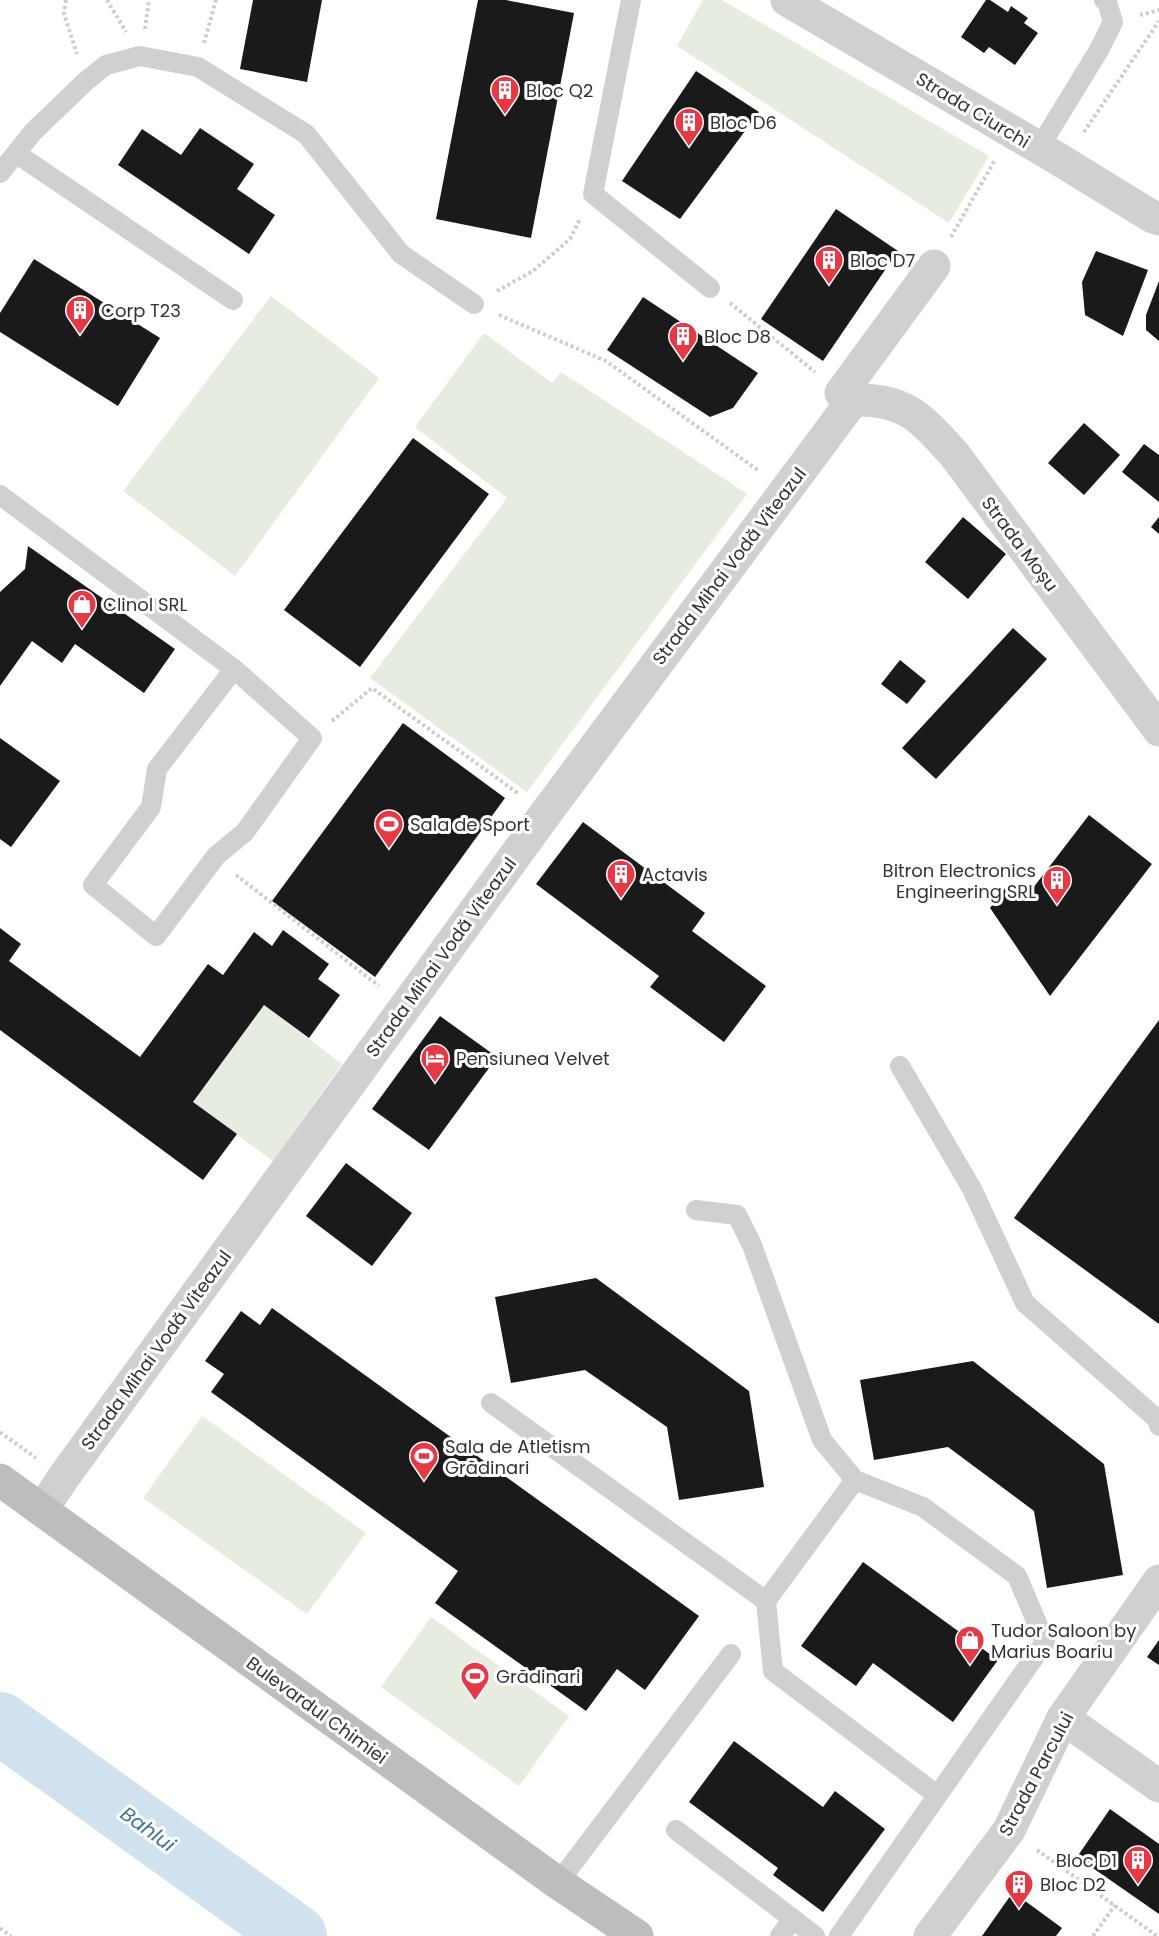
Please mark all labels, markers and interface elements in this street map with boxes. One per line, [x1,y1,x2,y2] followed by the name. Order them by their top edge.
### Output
[911,66,1035,154] street label: Strada Ciurchi
[489,74,521,116] building icon: Bloc Q2
[526,78,593,103] place label: Bloc Q2
[673,106,705,148] building icon: Bloc D6
[710,110,777,135] place label: Bloc D6
[813,244,845,286] building icon: Bloc D7
[850,248,915,273] place label: Bloc D7
[64,294,96,336] building icon: Corp T23
[101,298,181,323] place label: Corp T23
[667,320,699,362] building icon: Bloc D8
[704,324,771,349] place label: Bloc D8
[646,462,812,670] street label: Strada Mihai Vodă Viteazul
[976,491,1064,597] street label: Strada Moșu
[66,588,98,630] shop icon: Clinol SRL
[103,592,188,617] place label: Clinol SRL
[373,808,405,850] sports icon: Sala de Sport
[410,812,530,837] place label: Sala de Sport
[360,852,522,1062] street label: Strada Mihai Vodă Viteazul
[605,858,637,900] building icon: Actavis
[883,858,1036,904] place label: Bitron Electronics Engineering SRL
[642,862,708,887] place label: Actavis
[1041,864,1073,906] building icon: Bitron Electronics Engineering SRL
[419,1042,451,1084] hotel icon: Pensiunea Velvet
[456,1046,610,1071] place label: Pensiunea Velvet
[75,1245,237,1455] street label: Strada Mihai Vodă Viteazul
[445,1434,590,1480] place label: Sala de Atletism Grădinari
[408,1440,440,1482] sports icon: Sala de Atletism Grădinari
[991,1618,1136,1664] place label: Tudor Saloon by Marius Boariu
[954,1624,986,1666] shop icon: Tudor Saloon by Marius Boariu
[242,1650,392,1770] street label: Bulevardul Chimiei
[459,1660,491,1702] sports icon: Grădinari
[496,1664,580,1689] place label: Grădinari
[993,1708,1079,1840] street label: Strada Parcului
[115,1800,182,1859] water label: Bahlui
[1122,1844,1154,1886] building icon: Bloc D1
[1056,1848,1117,1873] place label: Bloc D1
[1003,1868,1035,1910] building icon: Bloc D2
[1040,1872,1106,1897] place label: Bloc D2

